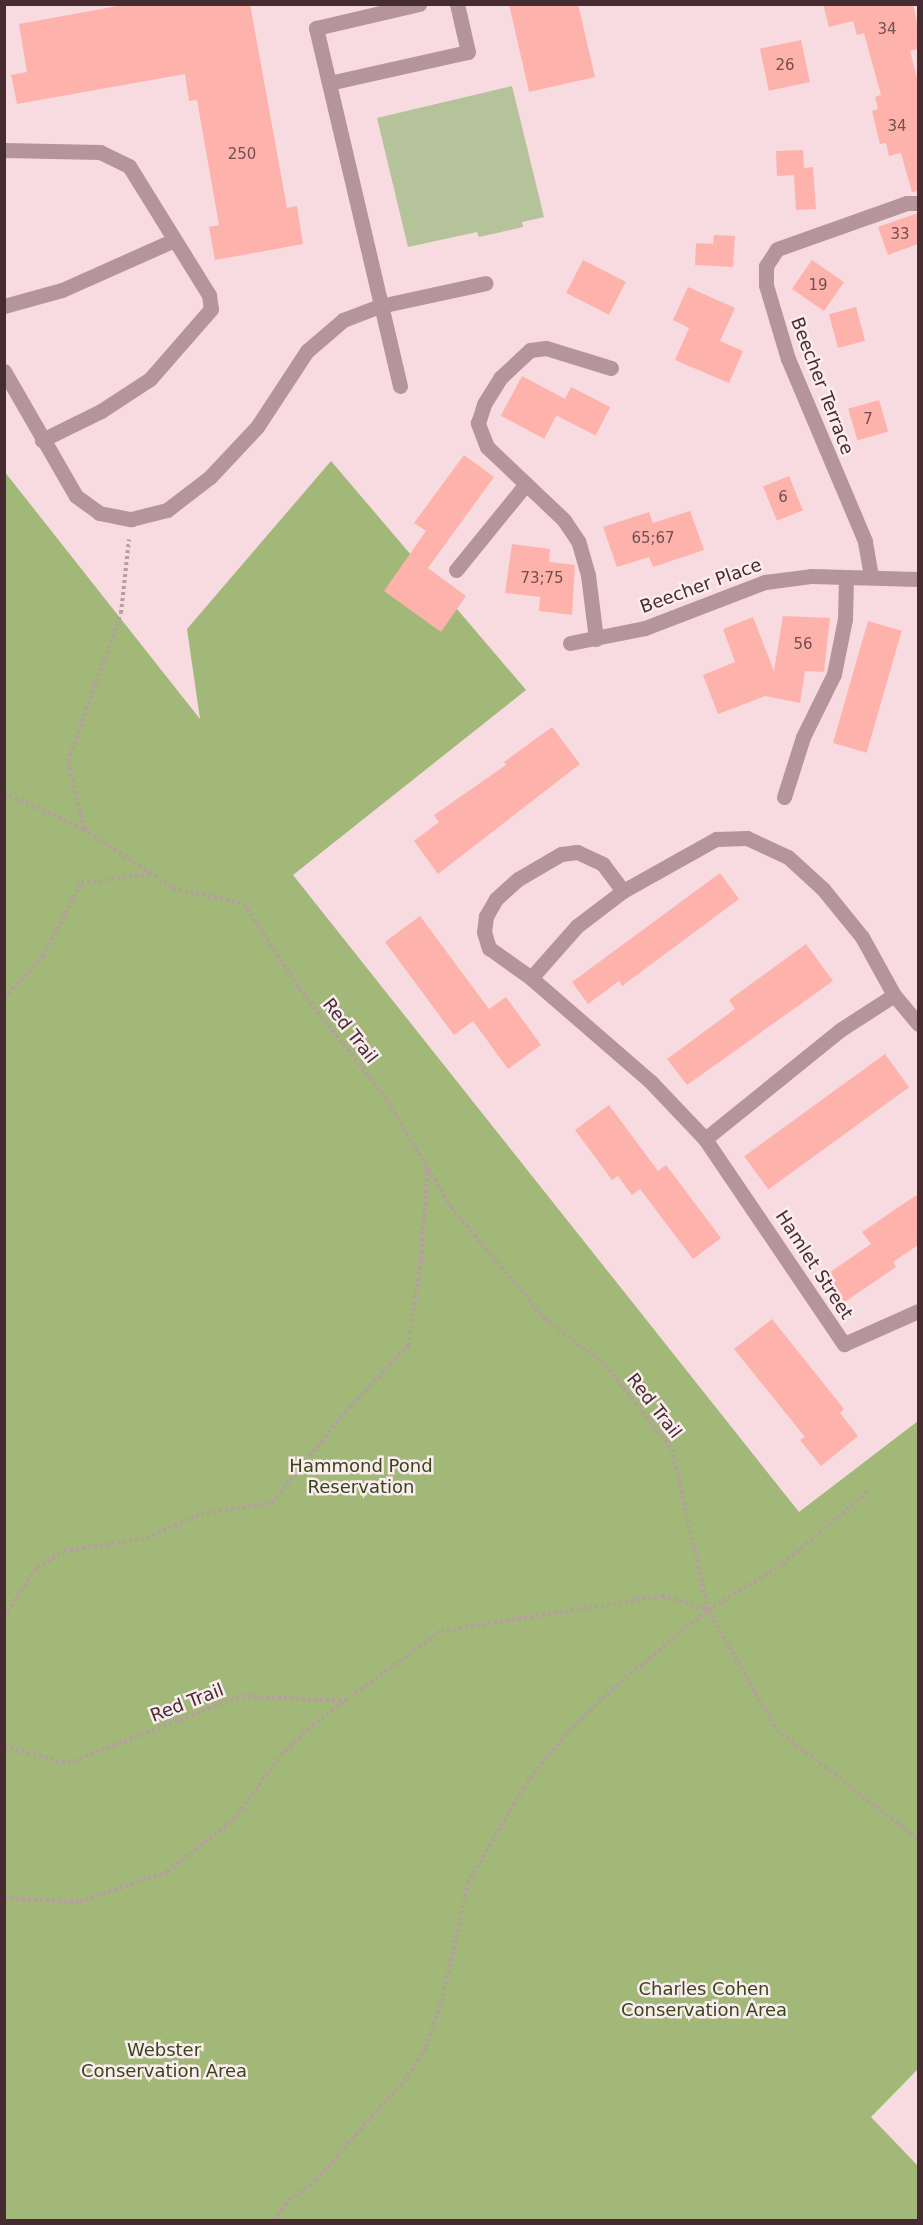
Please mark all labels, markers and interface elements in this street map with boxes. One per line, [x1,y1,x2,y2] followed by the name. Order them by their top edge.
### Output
[877,21,897,39] house number: 34
[775,57,795,75] house number: 26
[887,118,907,136] house number: 34
[228,146,256,164] house number: 250
[890,226,910,244] house number: 33
[808,277,828,295] house number: 19
[786,314,858,458] street label: Beecher Terrace
[863,411,873,429] house number: 7
[778,489,788,507] house number: 6
[631,530,675,548] house number: 65;67
[637,554,765,618] street label: Beecher Place
[520,570,564,588] house number: 73;75
[793,636,813,654] house number: 56
[318,994,382,1068] street label: Red Trail
[771,1206,857,1324] street label: Hamlet Street
[622,1369,686,1443] street label: Red Trail
[289,1456,433,1498] park label: Hammond Pond Reservation
[147,1679,227,1727] street label: Red Trail
[621,1979,787,2022] park label: Charles Cohen Conservation Area
[81,2040,247,2082] park label: Webster Conservation Area

